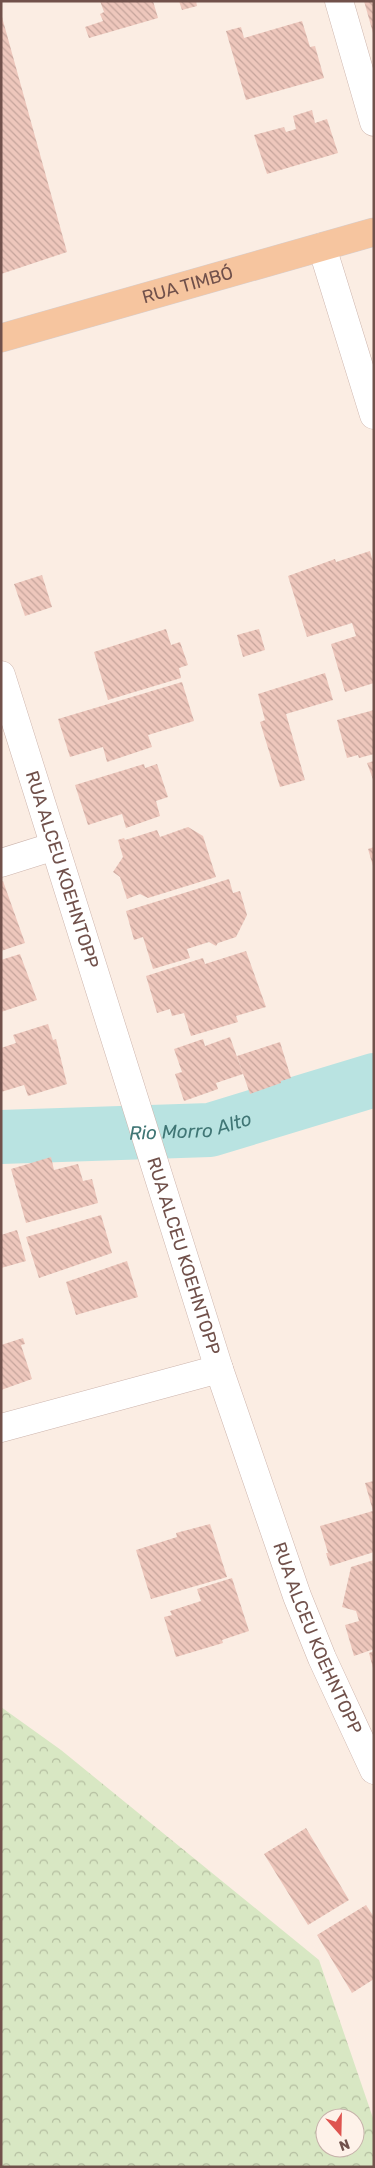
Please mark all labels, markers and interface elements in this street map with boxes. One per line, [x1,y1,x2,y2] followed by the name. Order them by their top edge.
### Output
[140,262,236,308] street label: RUA TIMBÓ
[21,768,103,971] street label: RUA ALCEU KOEHNTOPP
[129,1107,255,1145] water label: Rio Morro Alto
[142,1155,225,1357] street label: RUA ALCEU KOEHNTOPP
[268,1539,367,1738] street label: RUA ALCEU KOEHNTOPP
[315,2108,365,2158] north arrow
[337,2135,352,2154] text: N

